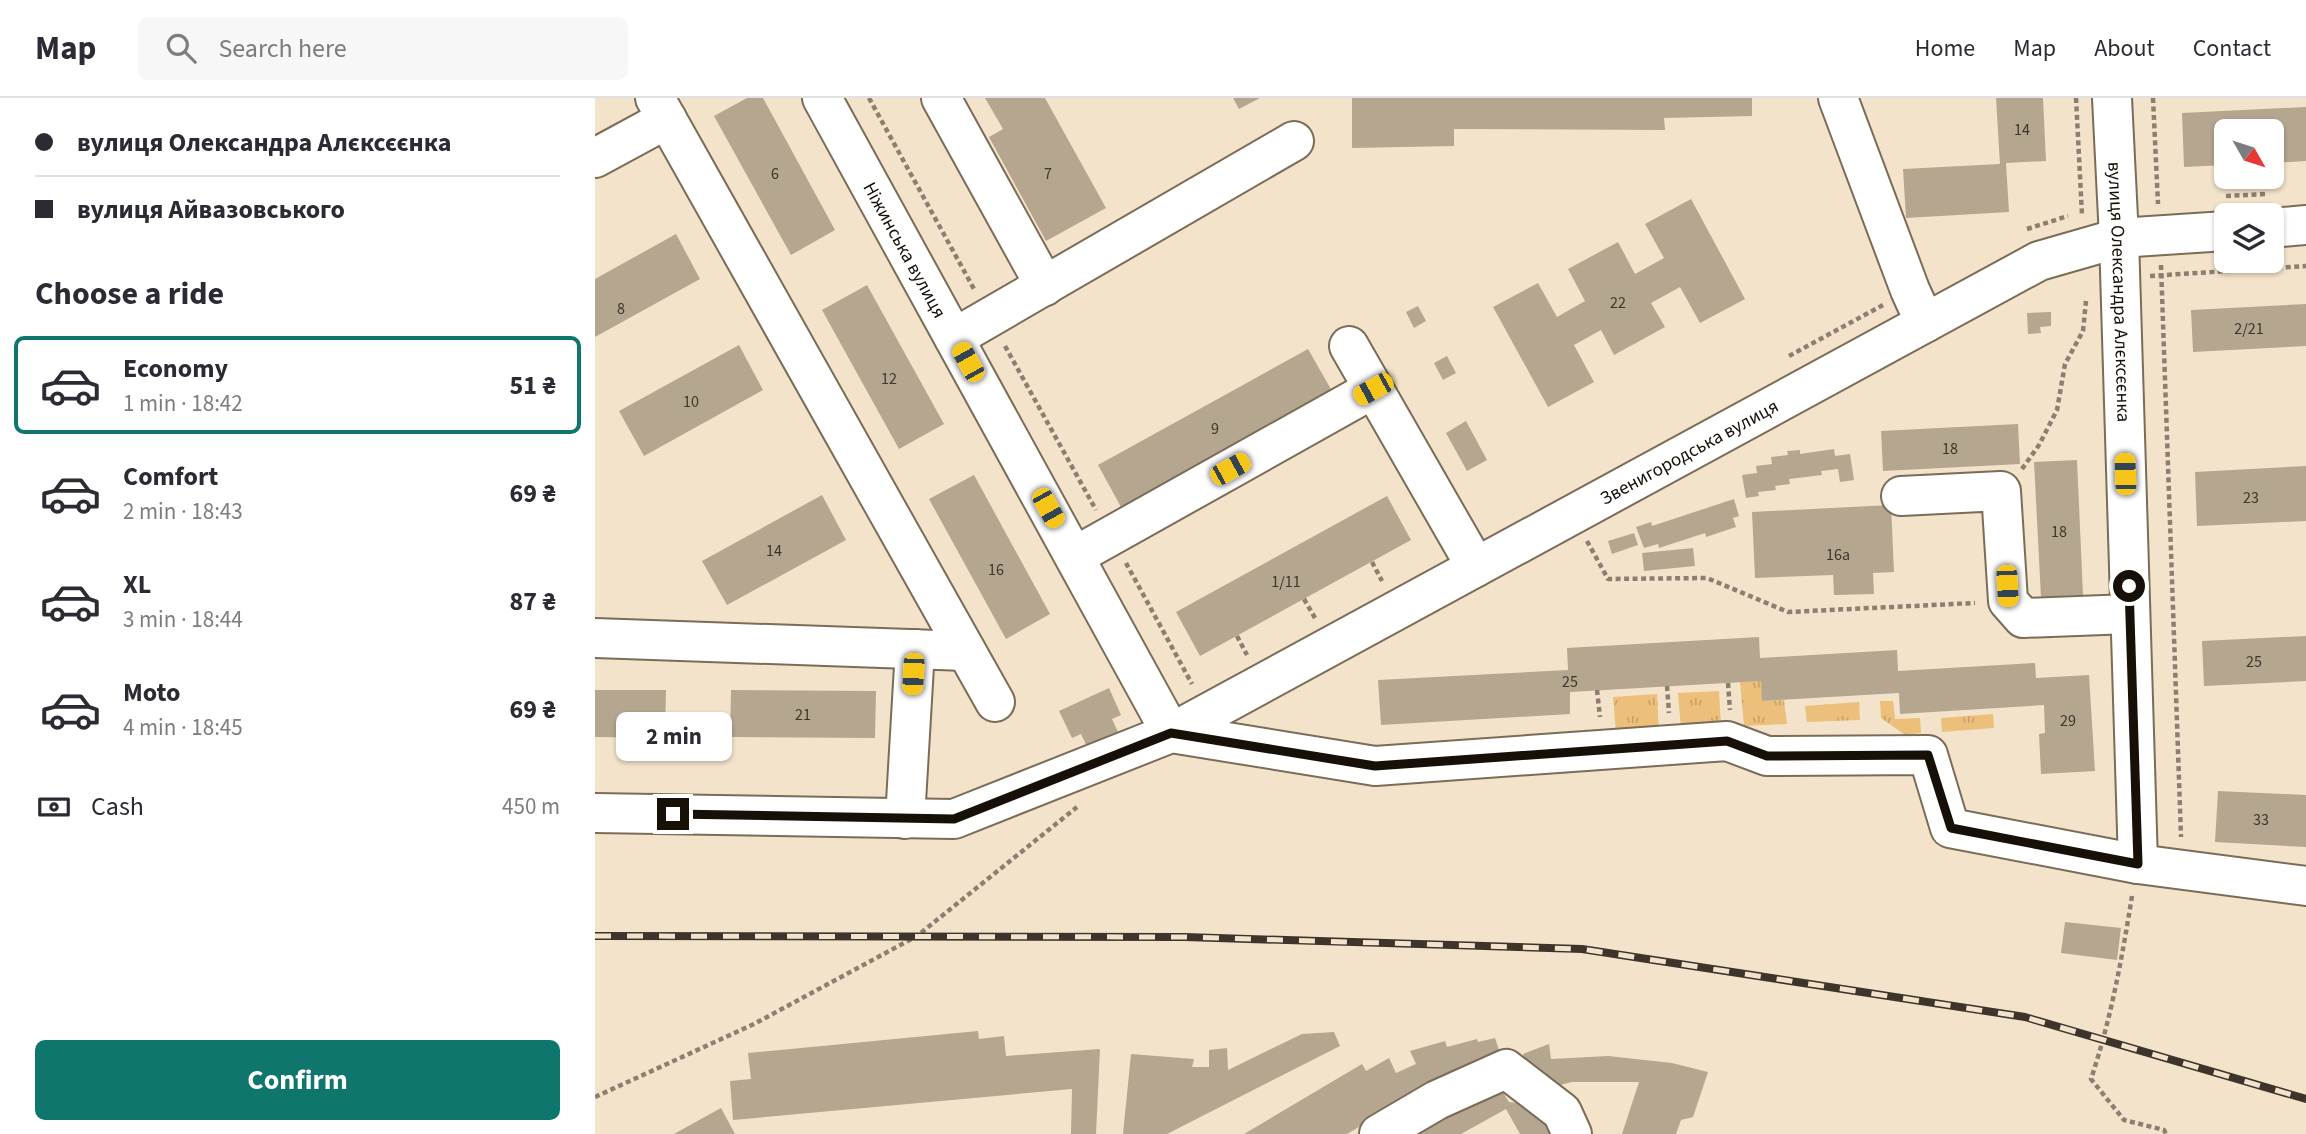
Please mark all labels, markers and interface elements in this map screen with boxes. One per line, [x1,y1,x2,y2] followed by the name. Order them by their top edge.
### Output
[138,17,628,80] search box
[35,25,96,72] text: Map
[162,29,200,67] icon: search
[218,30,347,67] text: Search here
[1915,31,1975,66] text: Home
[2013,31,2056,66] text: Map
[2094,31,2155,66] text: About
[2193,31,2271,66] text: Contact
[2014,119,2030,141] house number: 14
[2214,119,2284,189] north arrow
[2214,119,2284,273] map controls
[77,124,451,161] text: вулиця Олександра Алєксєєнка
[2100,161,2137,422] street label: вулиця Олександра Алєксєєнка
[771,163,779,185] house number: 6
[1044,163,1052,185] house number: 7
[856,177,952,323] street label: Ніжинська вулиця
[77,191,345,228] text: вулиця Айвазовського
[2214,203,2284,273] button: layers
[35,271,224,317] text: Choose a ride
[1610,292,1626,314] house number: 22
[617,298,625,320] house number: 8
[2234,318,2264,340] house number: 2/21
[949,339,988,385] car
[123,350,228,387] text: Economy
[39,354,102,417] icon: car
[510,367,556,404] text: 51 ₴
[881,368,897,390] house number: 12
[1350,370,1397,408] car
[123,387,243,420] text: 1 min · 18:42
[683,391,699,413] house number: 10
[1595,393,1784,512] street label: Звенигородська вулиця
[1211,418,1219,440] house number: 9
[1942,438,1958,460] house number: 18
[1207,450,1254,488] car
[2114,453,2137,495] car
[123,458,218,495] text: Comfort
[39,462,102,525] icon: car
[510,475,556,512] text: 69 ₴
[1029,485,1068,531] car
[2243,487,2259,509] house number: 23
[123,495,243,528] text: 2 min · 18:43
[2051,521,2067,543] house number: 18
[766,540,782,562] house number: 14
[1826,544,1850,566] house number: 16а
[988,559,1004,581] house number: 16
[1996,564,2019,608] car
[123,566,151,603] text: XL
[39,570,102,633] icon: car
[2113,570,2145,602] route start
[1271,571,1301,593] house number: 1/11
[510,583,556,620] text: 87 ₴
[123,603,243,636] text: 3 min · 18:44
[2246,651,2262,673] house number: 25
[902,652,925,696] car
[1562,671,1578,693] house number: 25
[123,674,180,711] text: Moto
[39,678,102,741] icon: car
[510,691,556,728] text: 69 ₴
[795,704,811,726] house number: 21
[2060,710,2076,732] house number: 29
[123,711,243,744] text: 4 min · 18:45
[615,712,731,762] callout: 2 min
[646,720,702,753] text: 2 min
[35,788,73,826] icon: cash
[91,788,144,825] text: Cash
[502,790,560,823] text: 450 m
[657,798,689,830] route end
[2253,809,2269,831] house number: 33
[35,1040,560,1120] button: Confirm

